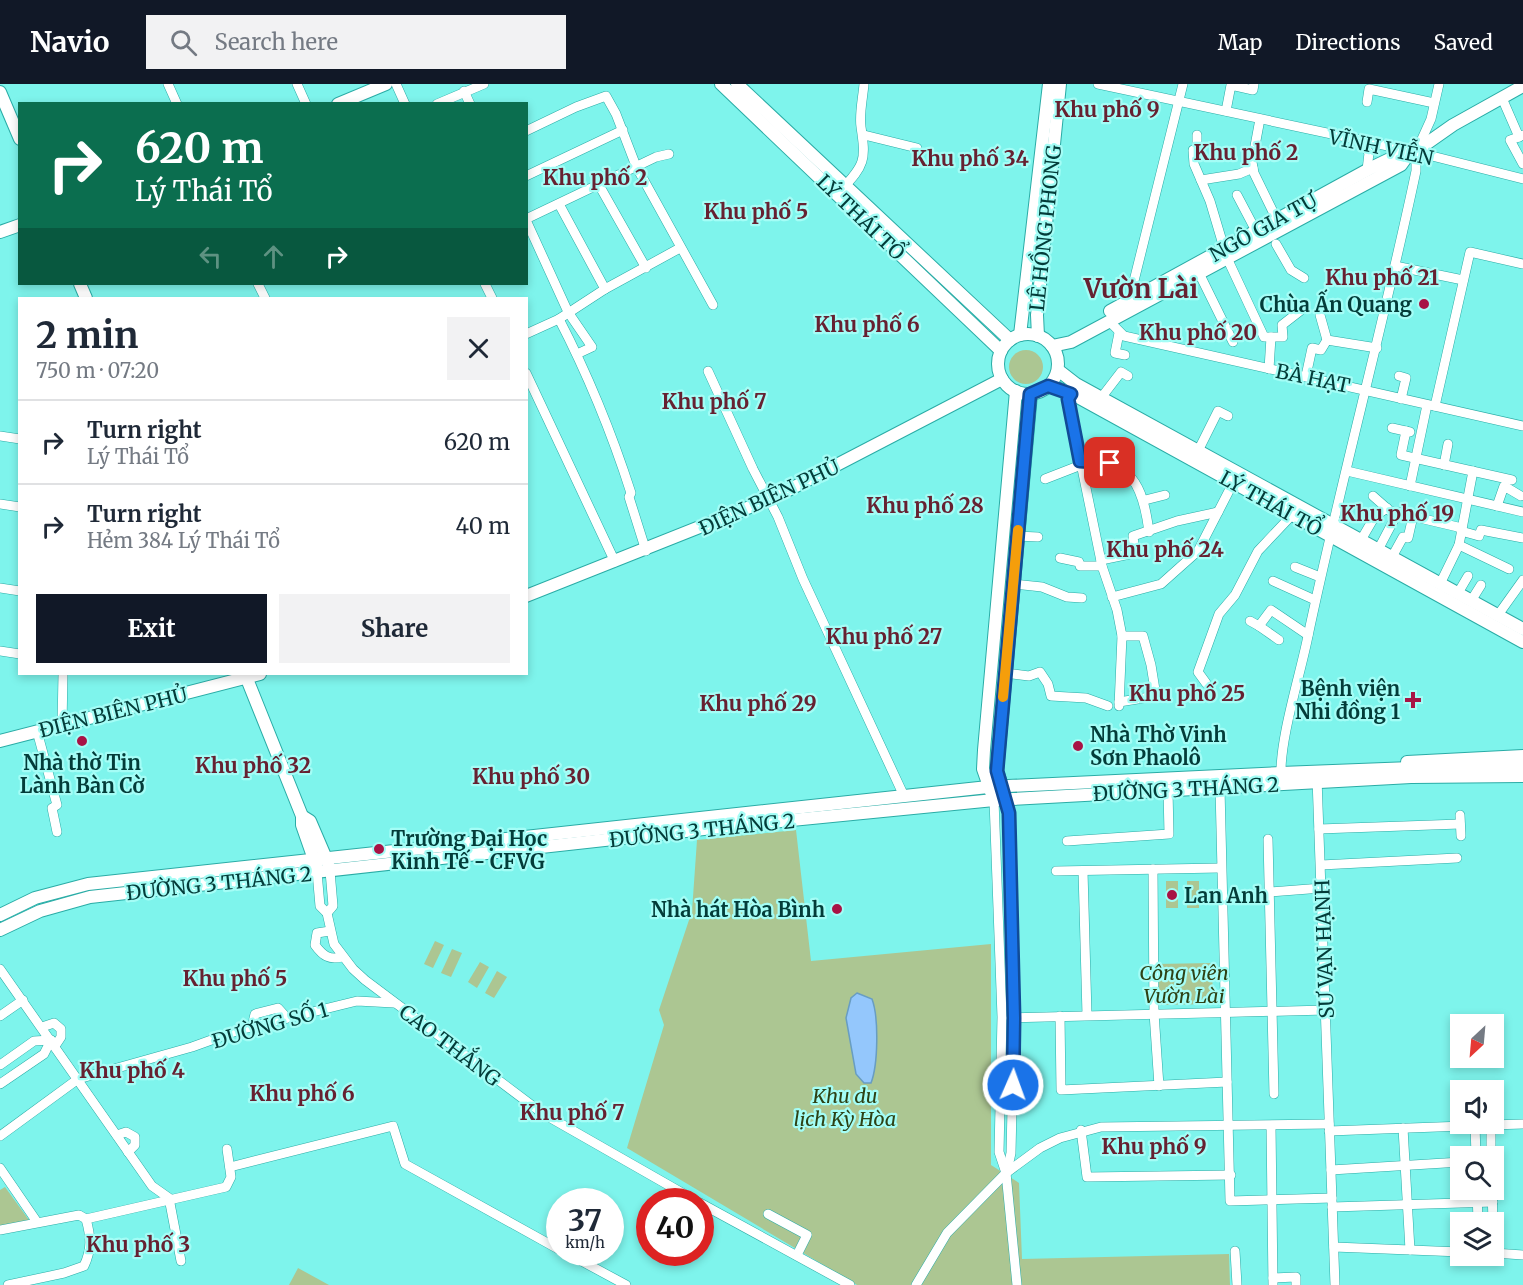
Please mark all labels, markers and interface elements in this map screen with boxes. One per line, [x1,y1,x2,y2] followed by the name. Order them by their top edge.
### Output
[146,15,566,69] search box
[30,24,110,60] text: Navio
[167,26,200,59] icon: search
[215,28,338,56] text: Search here
[1218,29,1262,56] text: Map
[1295,29,1400,56] text: Directions
[1433,29,1493,56] text: Saved
[1054,96,1160,123] district label: Khu phố 9
[1325,119,1437,170] street label: VĨNH VIỄN
[135,122,263,174] text: 620 m
[36,126,114,204] icon: right
[1194,139,1298,166] district label: Khu phố 2
[1020,143,1066,312] street label: LÊ HỒNG PHONG
[911,145,1029,172] district label: Khu phố 34
[543,164,647,191] district label: Khu phố 2
[812,165,914,265] street label: LÝ THÁI TỔ
[135,174,273,208] text: Lý Thái Tổ
[1204,186,1322,267] street label: NGÔ GIA TỰ
[704,198,808,225] district label: Khu phố 5
[194,240,227,273] icon: left
[257,240,290,273] icon: ahead
[320,240,353,273] icon: right
[1325,264,1439,291] district label: Khu phố 21
[1083,272,1198,305] district label: Vườn Lài
[1260,289,1412,317] place label: Chùa Ấn Quang
[1417,297,1431,311] marker: Chùa Ấn Quang
[814,311,920,338] district label: Khu phố 6
[36,313,139,358] text: 2 min
[447,317,510,380] button: close
[1139,319,1257,346] district label: Khu phố 20
[1274,356,1353,398] street label: BÀ HẠT
[36,358,159,383] text: 750 m · 07:20
[661,388,767,415] district label: Khu phố 7
[87,416,201,444] text: Turn right
[36,426,69,459] icon: right
[444,428,510,456] text: 620 m
[1084,437,1135,488] pin
[87,444,189,469] text: Lý Thái Tổ
[1093,446,1126,479] icon: arrive
[694,452,843,540] street label: ĐIỆN BIÊN PHỦ
[1216,460,1329,541] street label: LÝ THÁI TỔ
[866,492,984,519] district label: Khu phố 28
[87,500,201,528] text: Turn right
[1340,500,1454,527] district label: Khu phố 19
[36,510,69,543] icon: right
[455,512,510,540] text: 40 m
[87,528,280,553] text: Hẻm 384 Lý Thái Tổ
[1106,536,1224,563] district label: Khu phố 24
[36,594,267,663] button: Exit
[279,594,510,663] button: Share
[826,623,942,650] district label: Khu phố 27
[1295,676,1400,724] place label: Bệnh viện Nhi đồng 1
[36,679,190,743] street label: ĐIỆN BIÊN PHỦ
[1129,680,1245,707] district label: Khu phố 25
[699,690,817,717] district label: Khu phố 29
[1404,691,1422,709] marker: Bệnh viện Nhi đồng 1
[1090,722,1227,770] place label: Nhà Thờ Vinh Sơn Phaolô
[75,734,89,748] marker: Nhà thờ Tin Lành Bàn Cờ
[1071,739,1085,753] marker: Nhà Thờ Vinh Sơn Phaolô
[20,750,144,798] place label: Nhà thờ Tin Lành Bàn Cờ
[195,752,311,779] district label: Khu phố 32
[472,763,590,790] district label: Khu phố 30
[1092,770,1280,806] street label: ĐƯỜNG 3 THÁNG 2
[608,806,796,852] street label: ĐƯỜNG 3 THÁNG 2
[391,826,547,874] place label: Trường Đại Học Kinh Tế - CFVG
[372,842,386,856] marker: Trường Đại Học Kinh Tế - CFVG
[125,859,313,905] street label: ĐƯỜNG 3 THÁNG 2
[1309,879,1339,1019] street label: SƯ VẠN HẠNH
[1184,883,1268,908] place label: Lan Anh
[1165,888,1179,902] marker: Lan Anh
[651,897,826,922] place label: Nhà hát Hòa Bình
[830,902,844,916] marker: Nhà hát Hòa Bình
[1139,960,1229,1008] park label: Công viên Vườn Lài
[183,965,287,992] district label: Khu phố 5
[208,993,331,1053] street label: ĐƯỜNG SỐ 1
[394,995,509,1091] street label: CAO THẮNG
[1450,1014,1504,1068] north arrow
[1450,1014,1504,1266] map controls
[981,1053,1045,1117] position arrow
[79,1057,185,1084] district label: Khu phố 4
[249,1080,355,1107] district label: Khu phố 6
[1450,1080,1504,1134] button: sound
[794,1083,896,1131] park label: Khu du lịch Kỳ Hòa
[519,1099,625,1126] district label: Khu phố 7
[1101,1133,1207,1160] district label: Khu phố 9
[1450,1146,1504,1200] button: search
[636,1188,714,1266] speed limit sign: 40
[568,1201,602,1239] text: 37
[1450,1212,1504,1266] button: layers
[86,1231,190,1258] district label: Khu phố 3
[565,1233,605,1252] text: km/h

